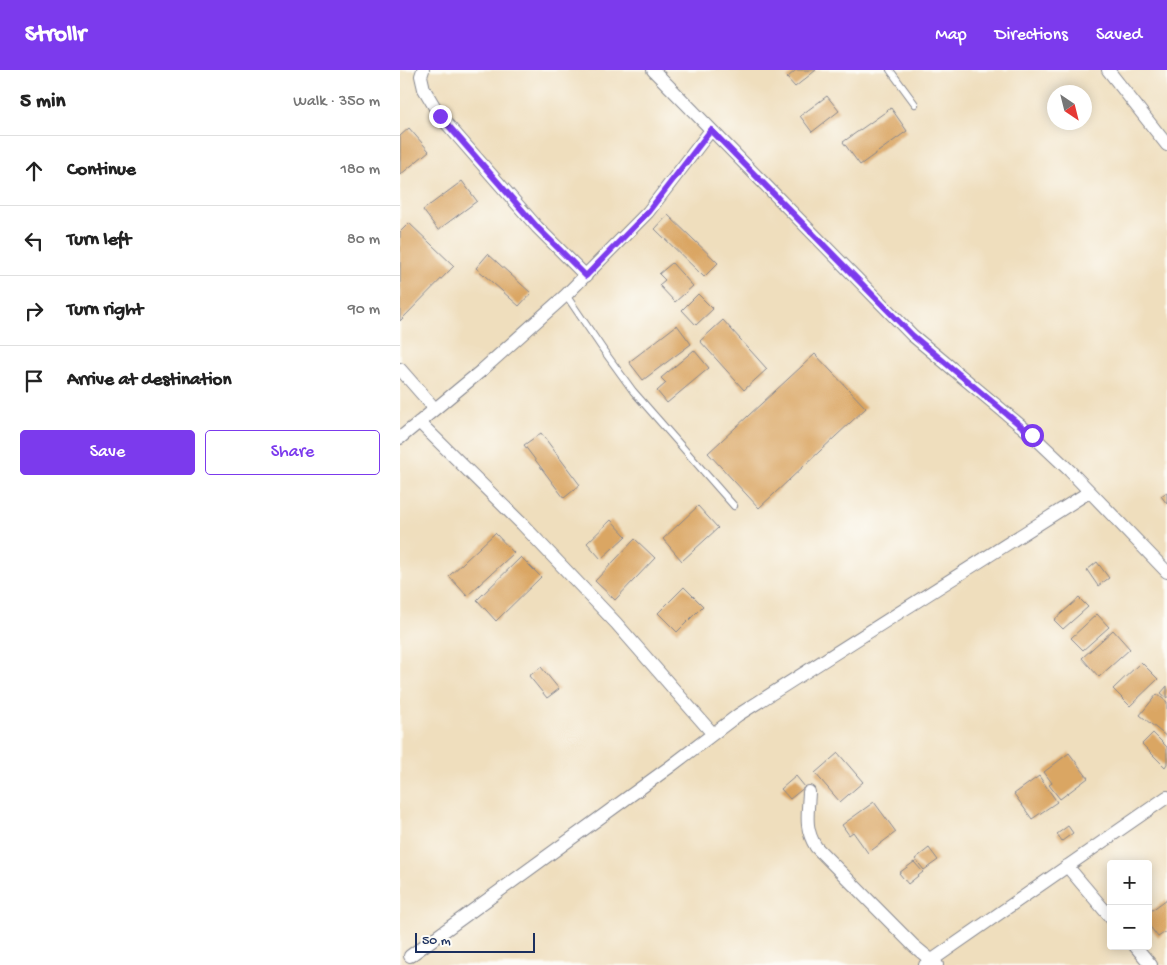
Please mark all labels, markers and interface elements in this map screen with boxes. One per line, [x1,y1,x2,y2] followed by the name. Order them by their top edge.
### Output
[25,21,86,50] text: Strollr
[935,25,967,46] text: Map
[995,25,1068,46] text: Directions
[1096,25,1142,46] text: Saved
[1047,85,1092,130] north arrow
[20,90,65,115] text: 5 min
[293,93,380,112] text: Walk · 350 m
[429,105,452,128] route end
[20,157,48,185] icon: ahead
[67,159,136,182] text: Continue
[341,161,380,180] text: 180 m
[20,227,48,255] icon: left
[67,229,131,252] text: Turn left
[347,231,380,250] text: 80 m
[20,297,48,325] icon: right
[67,299,143,322] text: Turn right
[348,301,380,320] text: 90 m
[20,367,48,395] icon: arrive
[67,369,231,392] text: Arrive at destination
[1021,424,1044,447] route start
[20,430,195,475] button: Save
[205,430,380,475] button: Share
[1107,860,1152,950] map controls
[1107,860,1152,905] button: +
[1107,905,1152,950] button: −
[415,930,535,953] scale bar
[422,933,451,950] text: 50 m

